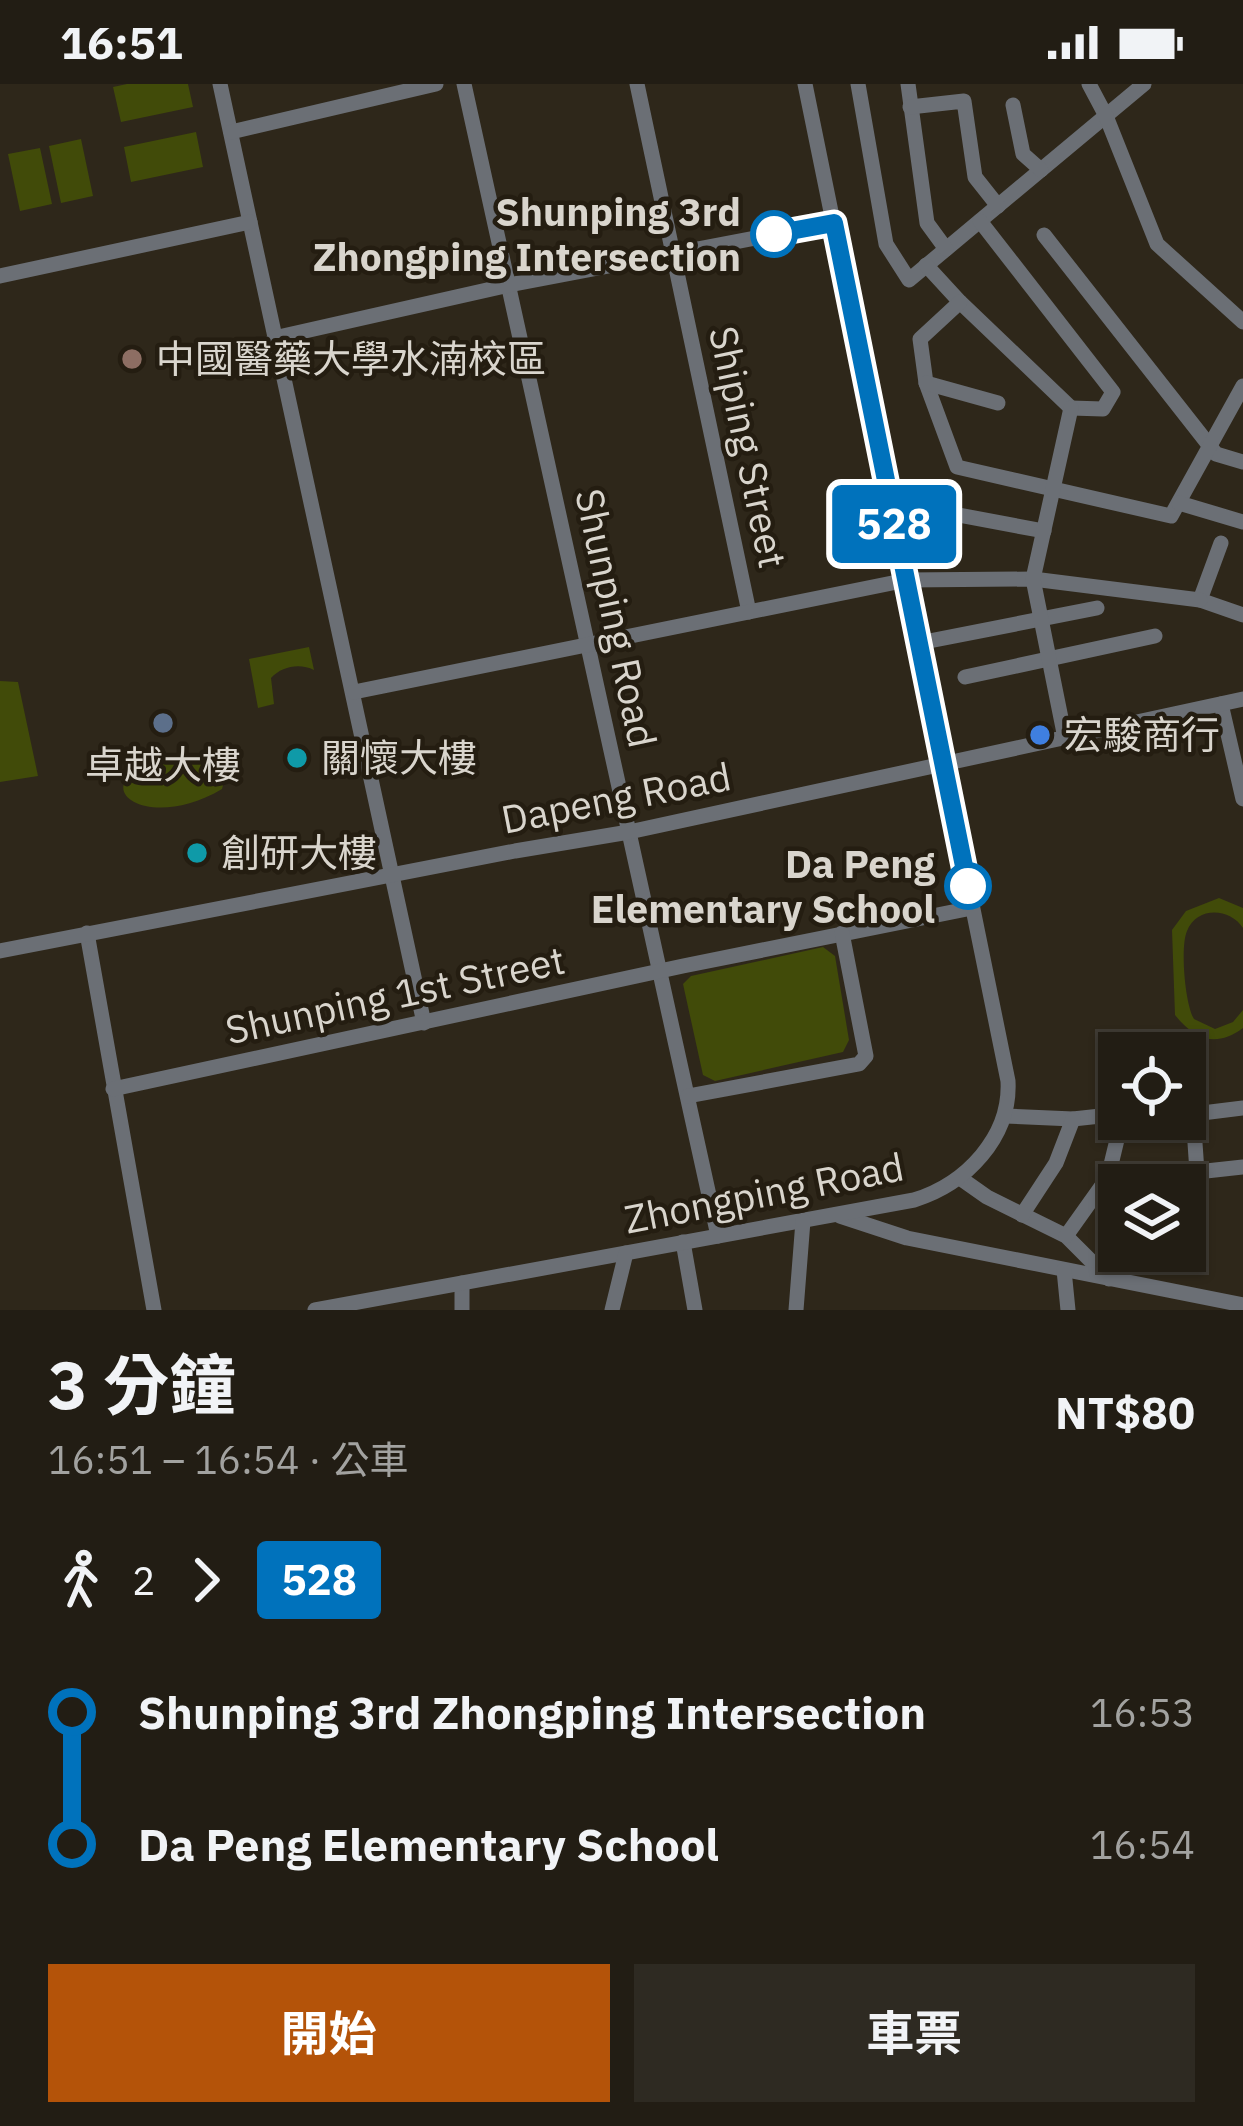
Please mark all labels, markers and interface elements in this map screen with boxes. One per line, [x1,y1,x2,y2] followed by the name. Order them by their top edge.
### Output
[60,13,183,71] text: 16:51
[313,186,741,282] place label: Shunping 3rd Zhongping Intersection
[752,212,796,256] marker: Shunping 3rd Zhongping Intersection
[698,321,799,572] street label: Shiping Street
[156,333,546,384] place label: 中國醫藥大學水湳校區
[119,346,145,372] marker: 中國醫藥大學水湳校區
[564,484,669,752] street label: Shunping Road
[825,485,963,563] line badge: 528
[856,496,932,551] text: 528
[1064,709,1220,760] place label: 宏駿商行
[150,710,176,736] marker: 卓越大樓
[1027,722,1053,748] marker: 宏駿商行
[321,732,477,783] place label: 關懷大樓
[85,739,241,790] place label: 卓越大樓
[284,745,310,771] marker: 關懷大樓
[497,750,735,845] street label: Dapeng Road
[221,827,377,878] place label: 創研大樓
[591,838,935,934] place label: Da Peng Elementary School
[184,840,210,866] marker: 創研大樓
[946,864,990,908] marker: Da Peng Elementary School
[221,934,569,1055] street label: Shunping 1st Street
[1098,1032,1206,1272] map controls
[1098,1032,1206,1140] button: locate
[620,1140,908,1245] street label: Zhongping Road
[1098,1164,1206,1272] button: layers
[48,1341,235,1427] text: 3 分鐘
[1055,1383,1195,1441] text: NT$80
[48,1434,408,1485] text: 16:51 – 16:54 · 公車
[48,1547,114,1613] icon: walk
[173,1547,239,1613] icon: forward
[281,1552,357,1607] text: 528
[132,1555,155,1606] text: 2
[138,1683,926,1741] text: Shunping 3rd Zhongping Intersection
[1090,1687,1195,1738] text: 16:53
[138,1815,719,1873] text: Da Peng Elementary School
[1090,1819,1195,1870] text: 16:54
[48,1964,610,2102] button: 開始
[634,1964,1195,2102] button: 車票

